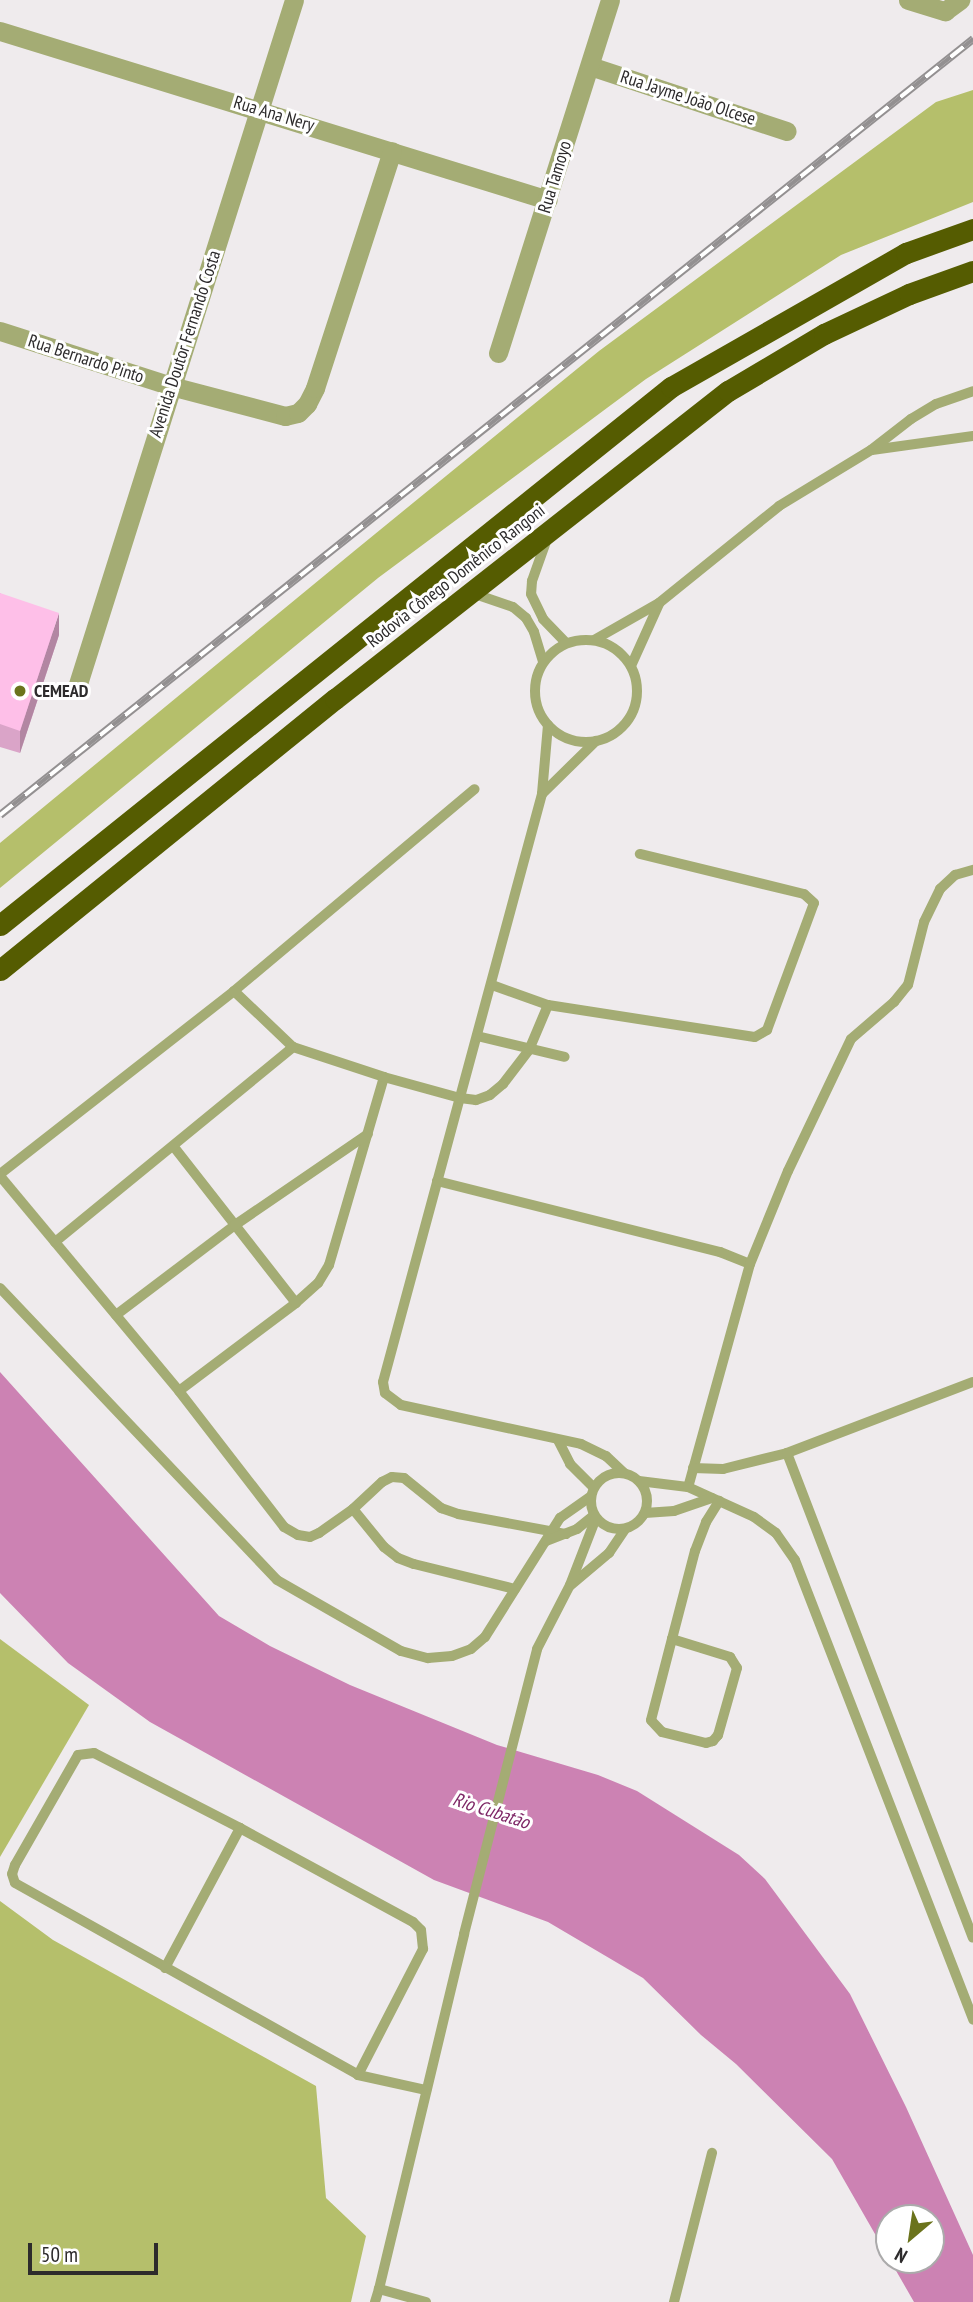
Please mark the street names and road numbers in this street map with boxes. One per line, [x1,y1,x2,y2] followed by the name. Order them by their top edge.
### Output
[618,66,758,130] street label: Rua Jayme João Olcese
[231,91,317,137] street label: Rua Ana Nery
[534,138,576,216] street label: Rua Tamoyo
[145,248,225,440] street label: Avenida Doutor Fernando Costa
[25,330,147,388] street label: Rua Bernardo Pinto
[363,500,549,652] street label: Rodovia Cônego Domênico Rangoni

